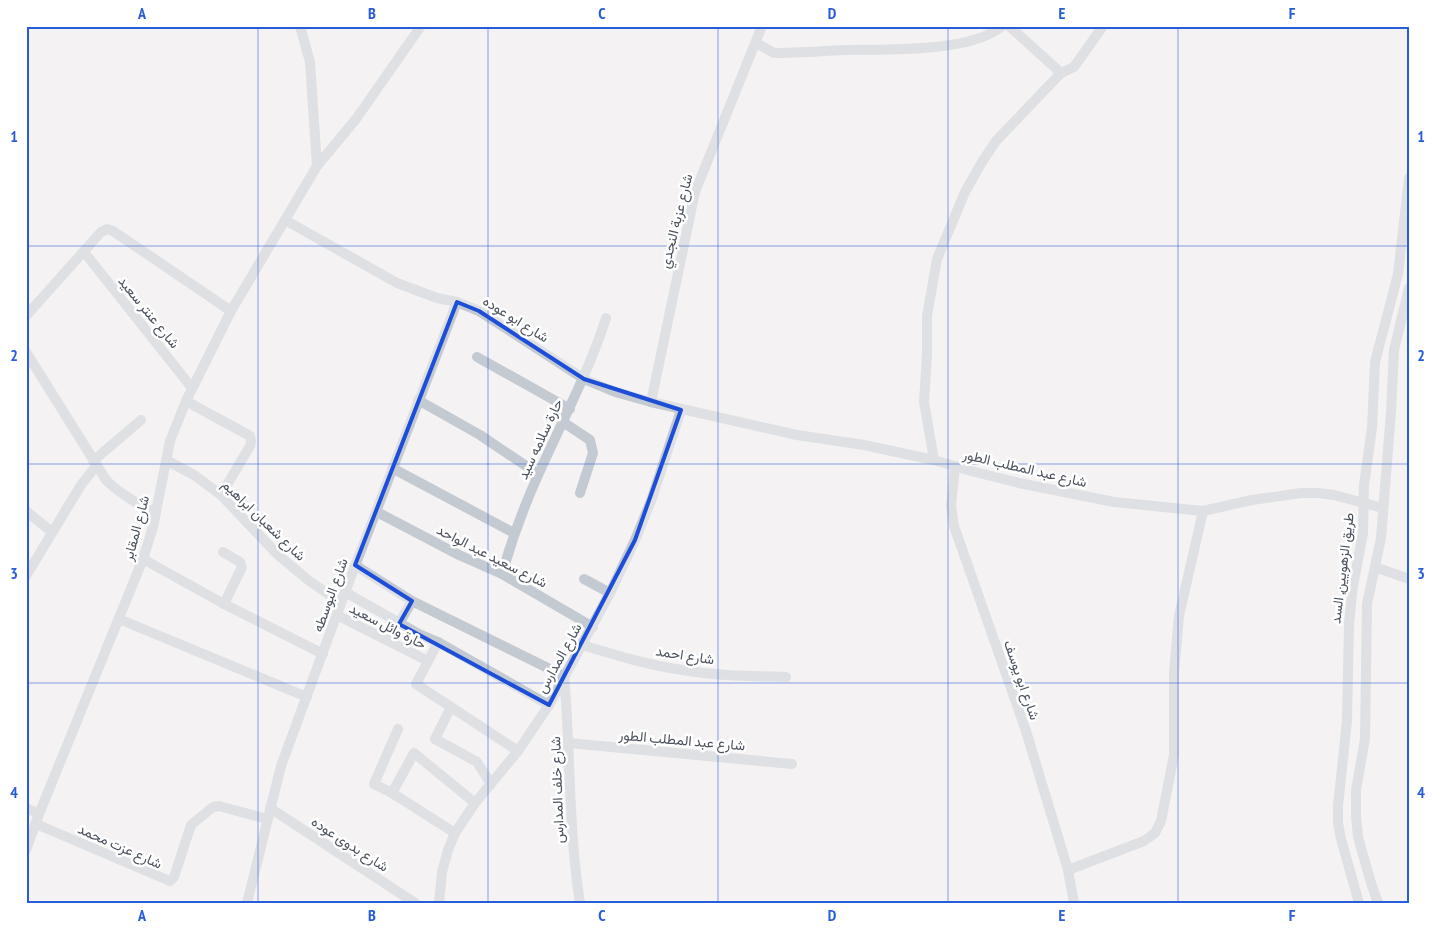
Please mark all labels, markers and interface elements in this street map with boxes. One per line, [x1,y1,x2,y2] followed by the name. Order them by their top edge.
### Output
[137,3,147,23] text: A
[368,3,376,23] text: B
[598,3,606,23] text: C
[828,3,837,23] text: D
[1059,3,1066,23] text: E
[1289,3,1296,23] text: F
[10,126,18,146] text: 1
[1417,126,1425,146] text: 1
[656,172,699,271] street label: شارع عزبة النجدي
[113,272,184,353] street label: شارع عنتر سعيد
[479,292,552,348] street label: شارع ابو عوده
[10,345,18,365] text: 2
[1417,345,1425,365] text: 2
[513,396,567,482] street label: حارة سلامه سيد
[960,445,1089,493] street label: شارع عبد المطلب الطور
[217,475,310,566] street label: شارع شعبان ابراهيم
[118,494,155,564] street label: شارع المقابر
[1326,511,1358,625] street label: طريق الزهويين, السد
[433,520,550,593] street label: شارع سعيد عبد الواحد
[308,556,354,635] street label: شارع البوسطه
[10,563,18,583] text: 3
[1417,563,1425,583] text: 3
[347,599,429,653] street label: حارة وائل سعيد
[532,620,587,697] street label: شارع المدارس
[998,638,1044,723] street label: شارع ابو يوسف
[654,641,716,670] street label: شارع احمد
[617,725,746,756] street label: شارع عبد المطلب الطور
[546,736,570,844] street label: شارع خلف المدارس
[10,782,18,802] text: 4
[1417,782,1425,802] text: 4
[307,812,392,877] street label: شارع بدوى عوده
[74,819,165,874] street label: شارع عزت محمد
[137,905,147,925] text: A
[368,905,376,925] text: B
[598,905,606,925] text: C
[828,905,837,925] text: D
[1059,905,1066,925] text: E
[1289,905,1296,925] text: F

